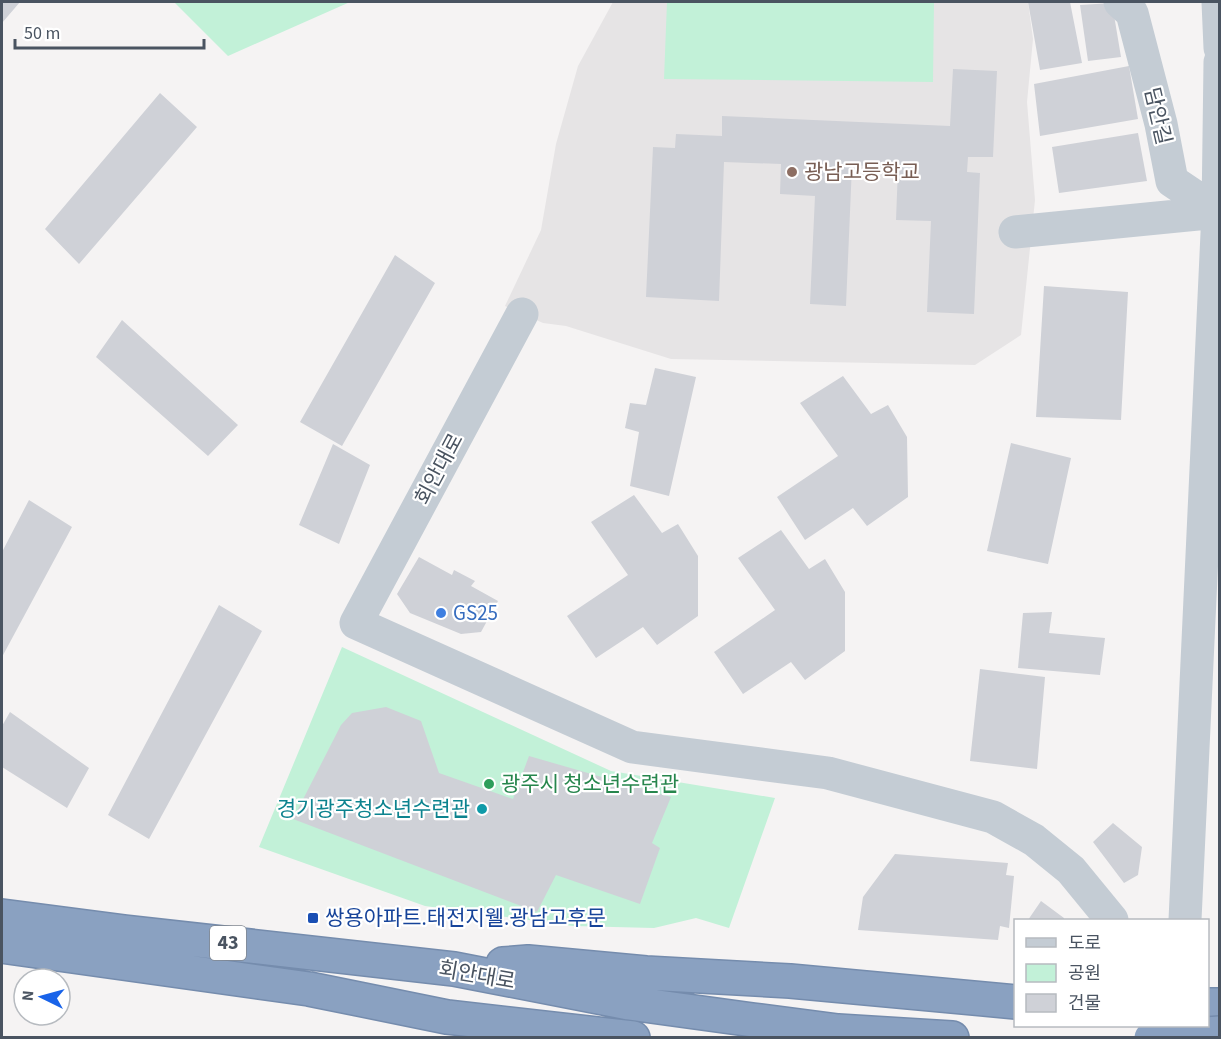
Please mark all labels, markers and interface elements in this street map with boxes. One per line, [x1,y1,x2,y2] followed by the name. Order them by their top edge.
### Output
[15,12,204,50] scale bar
[24,21,60,46] text: 50 m
[1137,84,1179,148] street label: 담안길
[804,157,920,187] place label: 광남고등학교
[785,165,799,179] marker: 광남고등학교
[408,428,470,510] street label: 회안대로
[453,598,498,628] place label: GS25
[434,606,448,620] marker: GS25
[501,769,679,799] place label: 광주시 청소년수련관
[482,777,496,791] marker: 광주시 청소년수련관
[277,794,470,824] place label: 경기광주청소년수련관
[475,802,489,816] marker: 경기광주청소년수련관
[325,903,606,933] place label: 쌍용아파트.태전지웰.광남고후문
[306,911,320,925] marker: 쌍용아파트.태전지웰.광남고후문
[1014,919,1209,1027] legend
[210,926,246,960] road number: 43
[1068,931,1101,956] text: 도로
[436,954,518,996] street label: 회안대로
[1068,961,1101,986] text: 공원
[12,967,72,1027] north arrow
[17,990,39,1002] text: N
[1068,991,1101,1016] text: 건물

